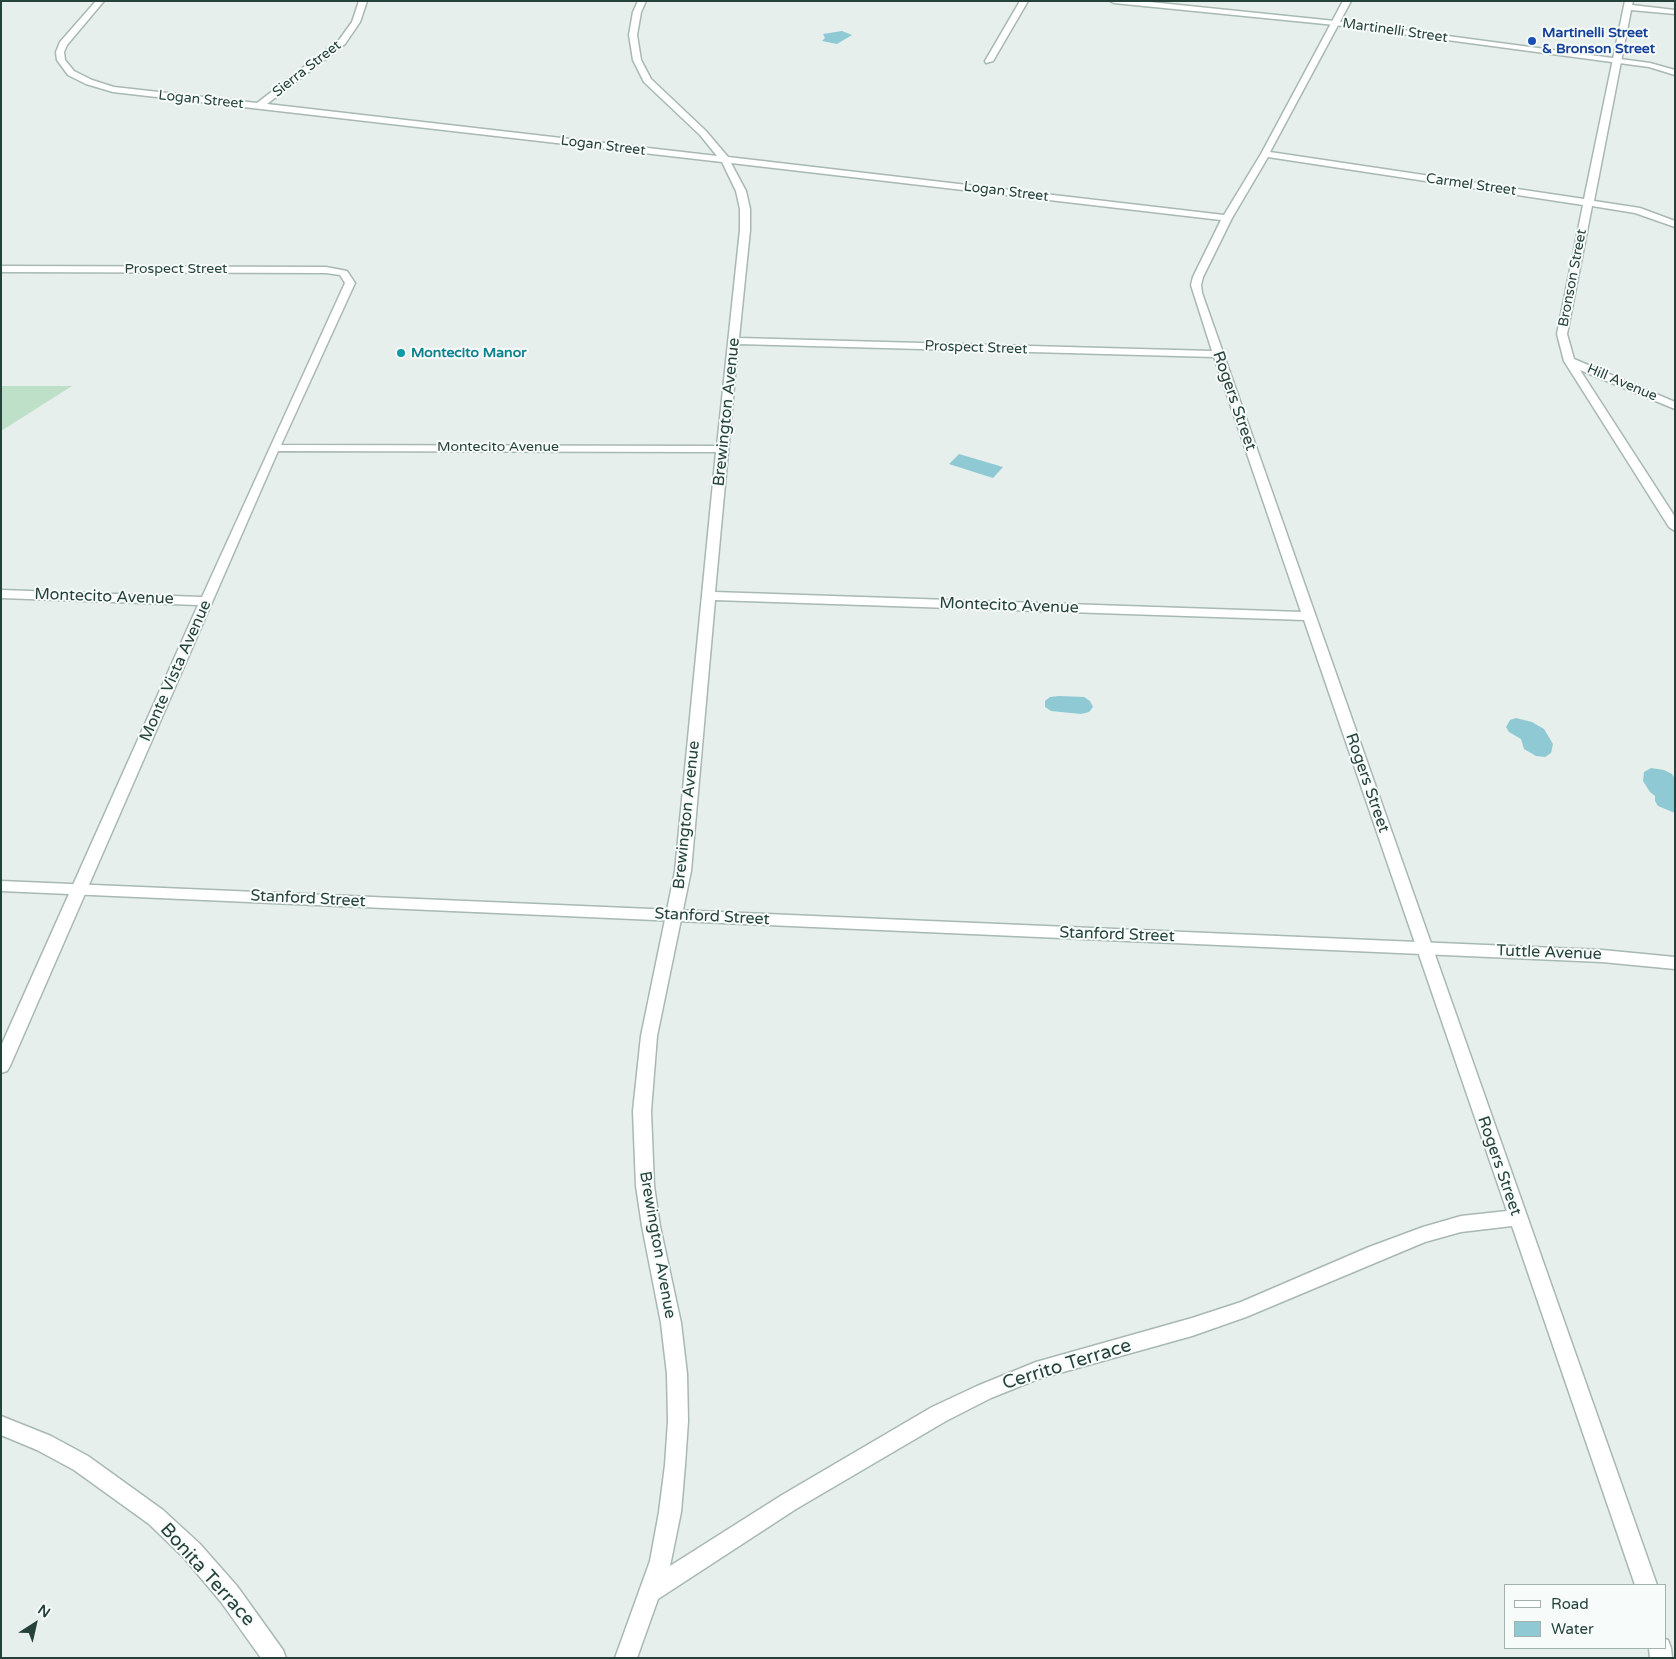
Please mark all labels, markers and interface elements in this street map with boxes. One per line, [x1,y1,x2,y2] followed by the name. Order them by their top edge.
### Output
[1341,15,1449,47] street label: Martinelli Street
[1542,25,1655,58] place label: Martinelli Street & Bronson Street
[1526,35,1538,47] marker: Martinelli Street & Bronson Street
[269,37,345,101] street label: Sierra Street
[158,87,244,113] street label: Logan Street
[560,132,646,160] street label: Logan Street
[1425,170,1517,200] street label: Carmel Street
[963,178,1049,206] street label: Logan Street
[1555,228,1591,328] street label: Bronson Street
[125,261,227,277] street label: Prospect Street
[710,337,744,487] street label: Brewington Avenue
[924,338,1028,358] street label: Prospect Street
[411,345,527,361] place label: Montecito Manor
[395,347,407,359] marker: Montecito Manor
[1208,349,1260,453] street label: Rogers Street
[1584,361,1660,405] street label: Hill Avenue
[437,439,559,455] street label: Montecito Avenue
[34,585,174,609] street label: Montecito Avenue
[939,594,1079,618] street label: Montecito Avenue
[136,597,216,745] street label: Monte Vista Avenue
[1341,731,1393,835] street label: Rogers Street
[670,740,704,890] street label: Brewington Avenue
[250,886,366,912] street label: Stanford Street
[654,904,770,930] street label: Stanford Street
[1059,923,1175,947] street label: Stanford Street
[1496,942,1602,964] street label: Tuttle Avenue
[1473,1114,1525,1218] street label: Rogers Street
[635,1170,679,1320] street label: Brewington Avenue
[1000,1335,1134,1395] street label: Cerrito Terrace
[155,1519,259,1631] street label: Bonita Terrace
[1504,1584,1666,1649] legend
[1551,1595,1589,1613] text: Road
[10,1599,60,1649] north arrow
[34,1601,53,1621] text: N
[1551,1620,1594,1638] text: Water

